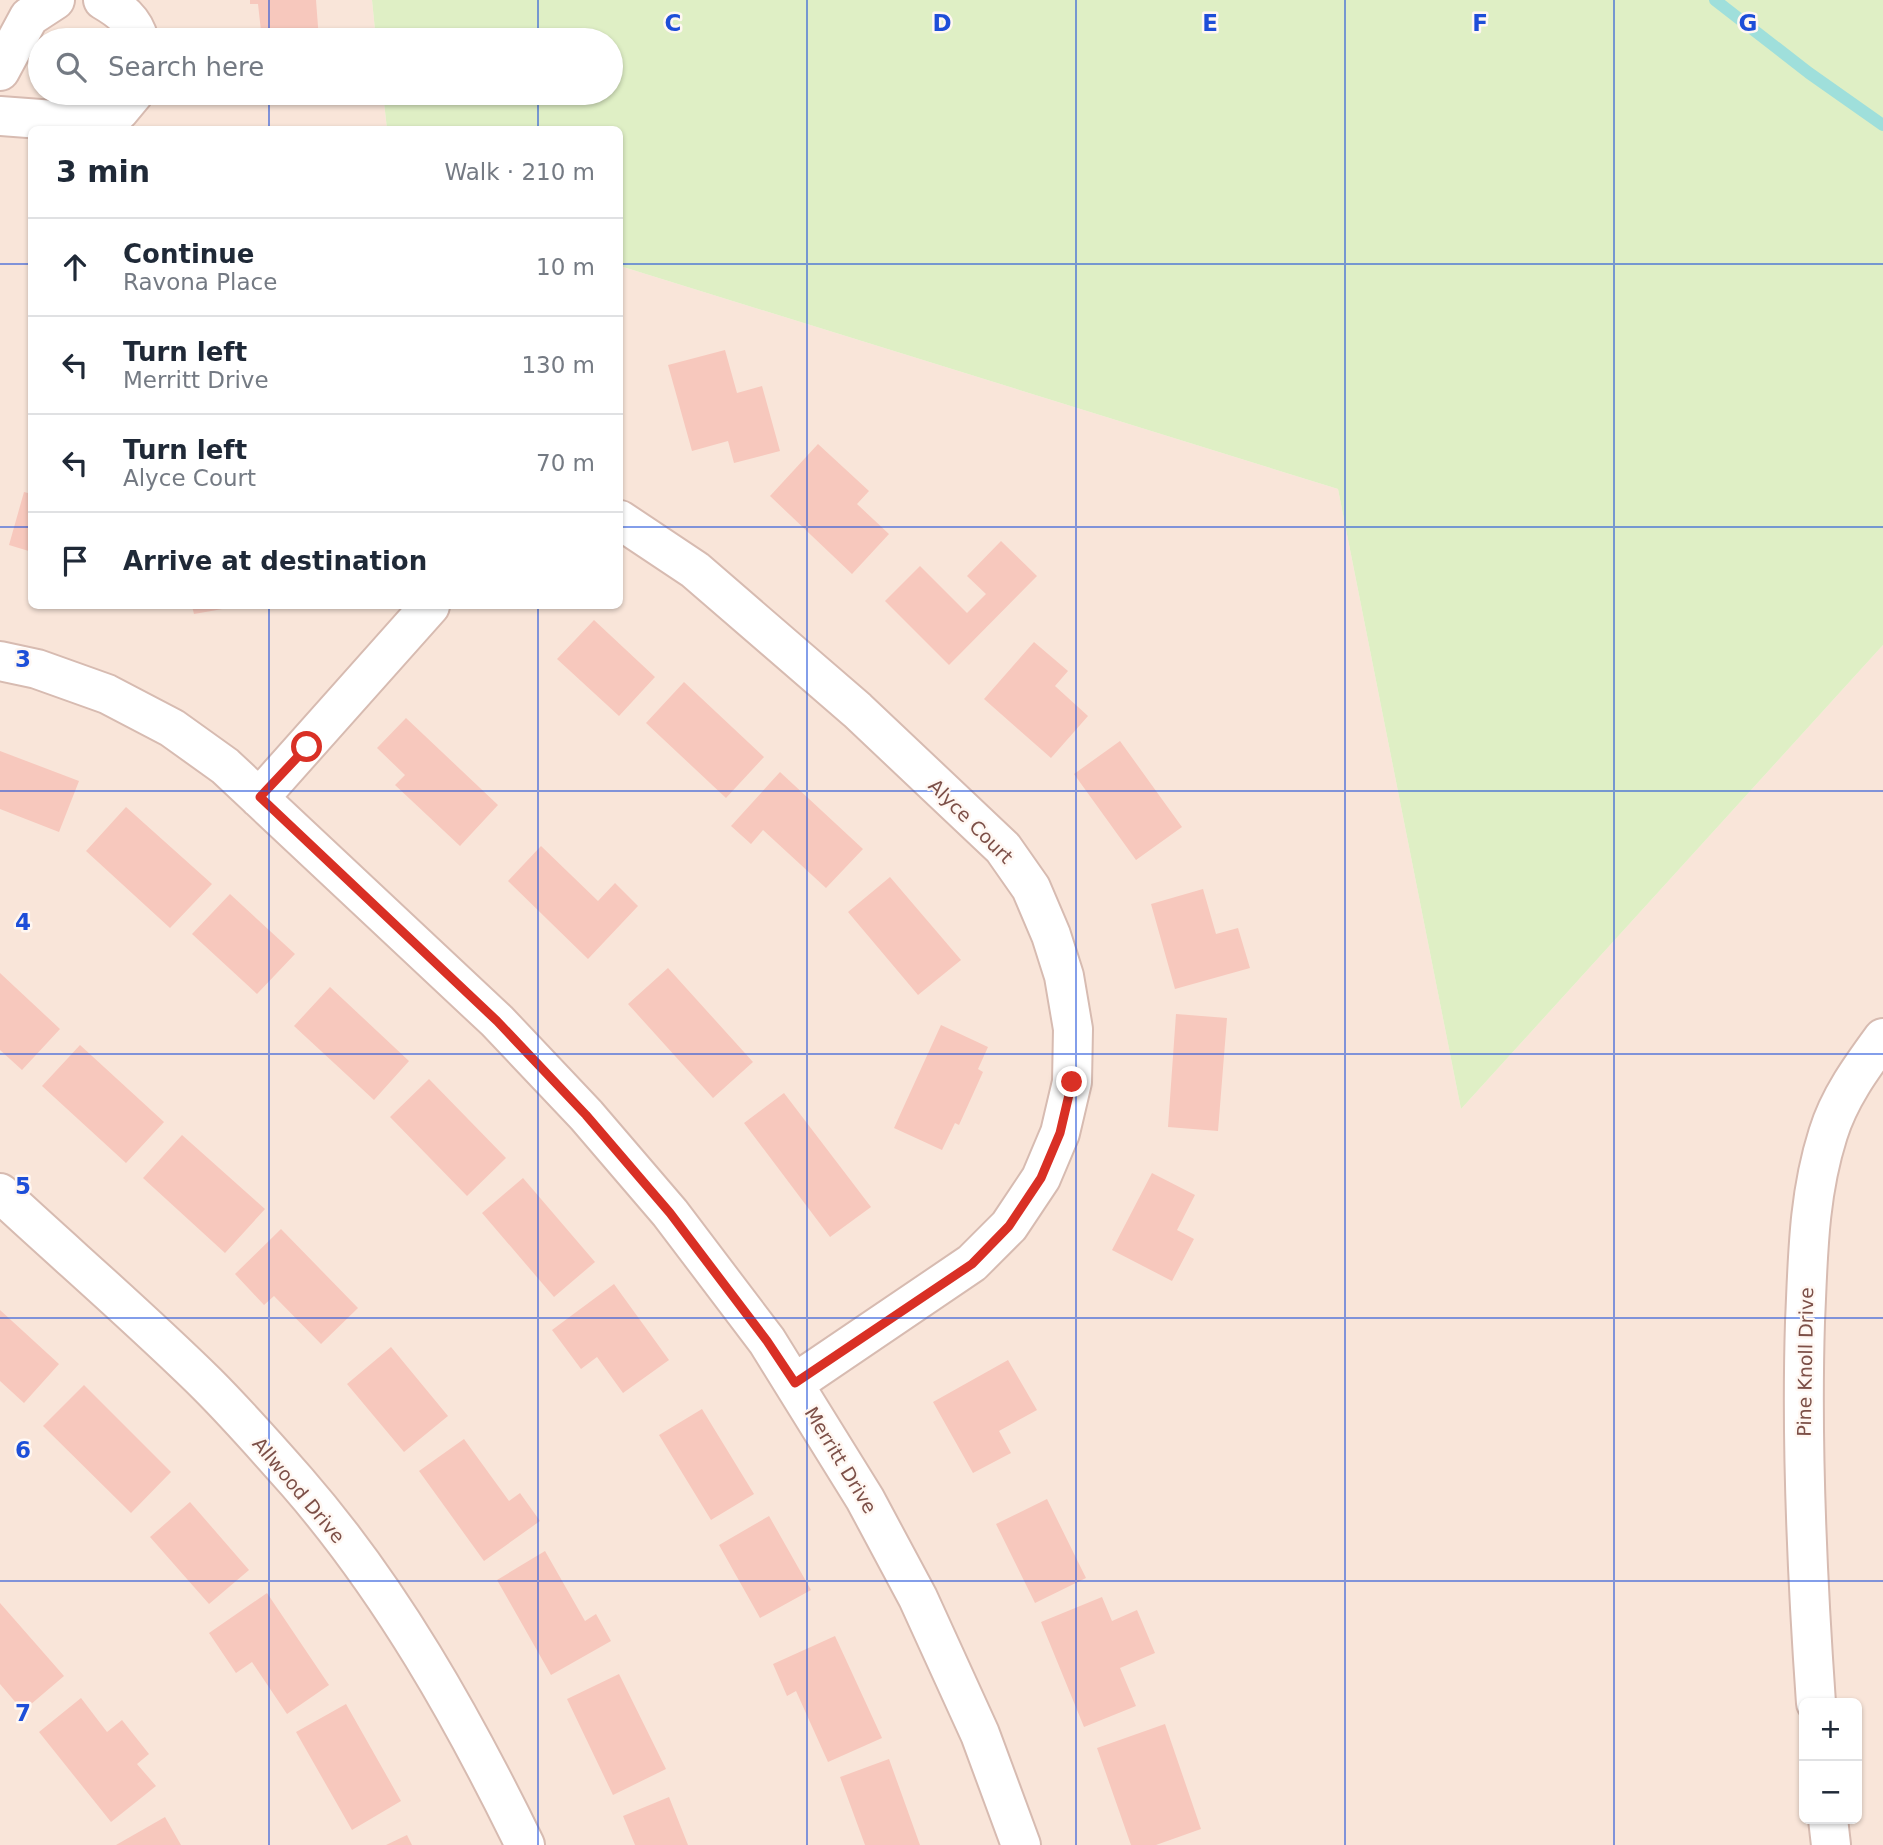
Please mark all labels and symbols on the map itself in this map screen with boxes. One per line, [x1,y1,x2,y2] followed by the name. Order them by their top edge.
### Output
[665,10,681,36] text: C
[932,10,952,36] text: D
[1202,10,1218,36] text: E
[1472,10,1488,36] text: F
[1739,10,1757,36] text: G
[15,646,31,672] text: 3
[291,731,322,762] route start
[924,774,1018,868] street label: Alyce Court
[15,909,31,935] text: 4
[1056,1066,1087,1097] route end
[15,1173,31,1199] text: 5
[1793,1287,1817,1437] street label: Pine Knoll Drive
[801,1403,881,1517] street label: Merritt Drive
[248,1433,350,1547] street label: Allwood Drive
[15,1437,31,1463] text: 6
[15,1700,31,1726] text: 7

